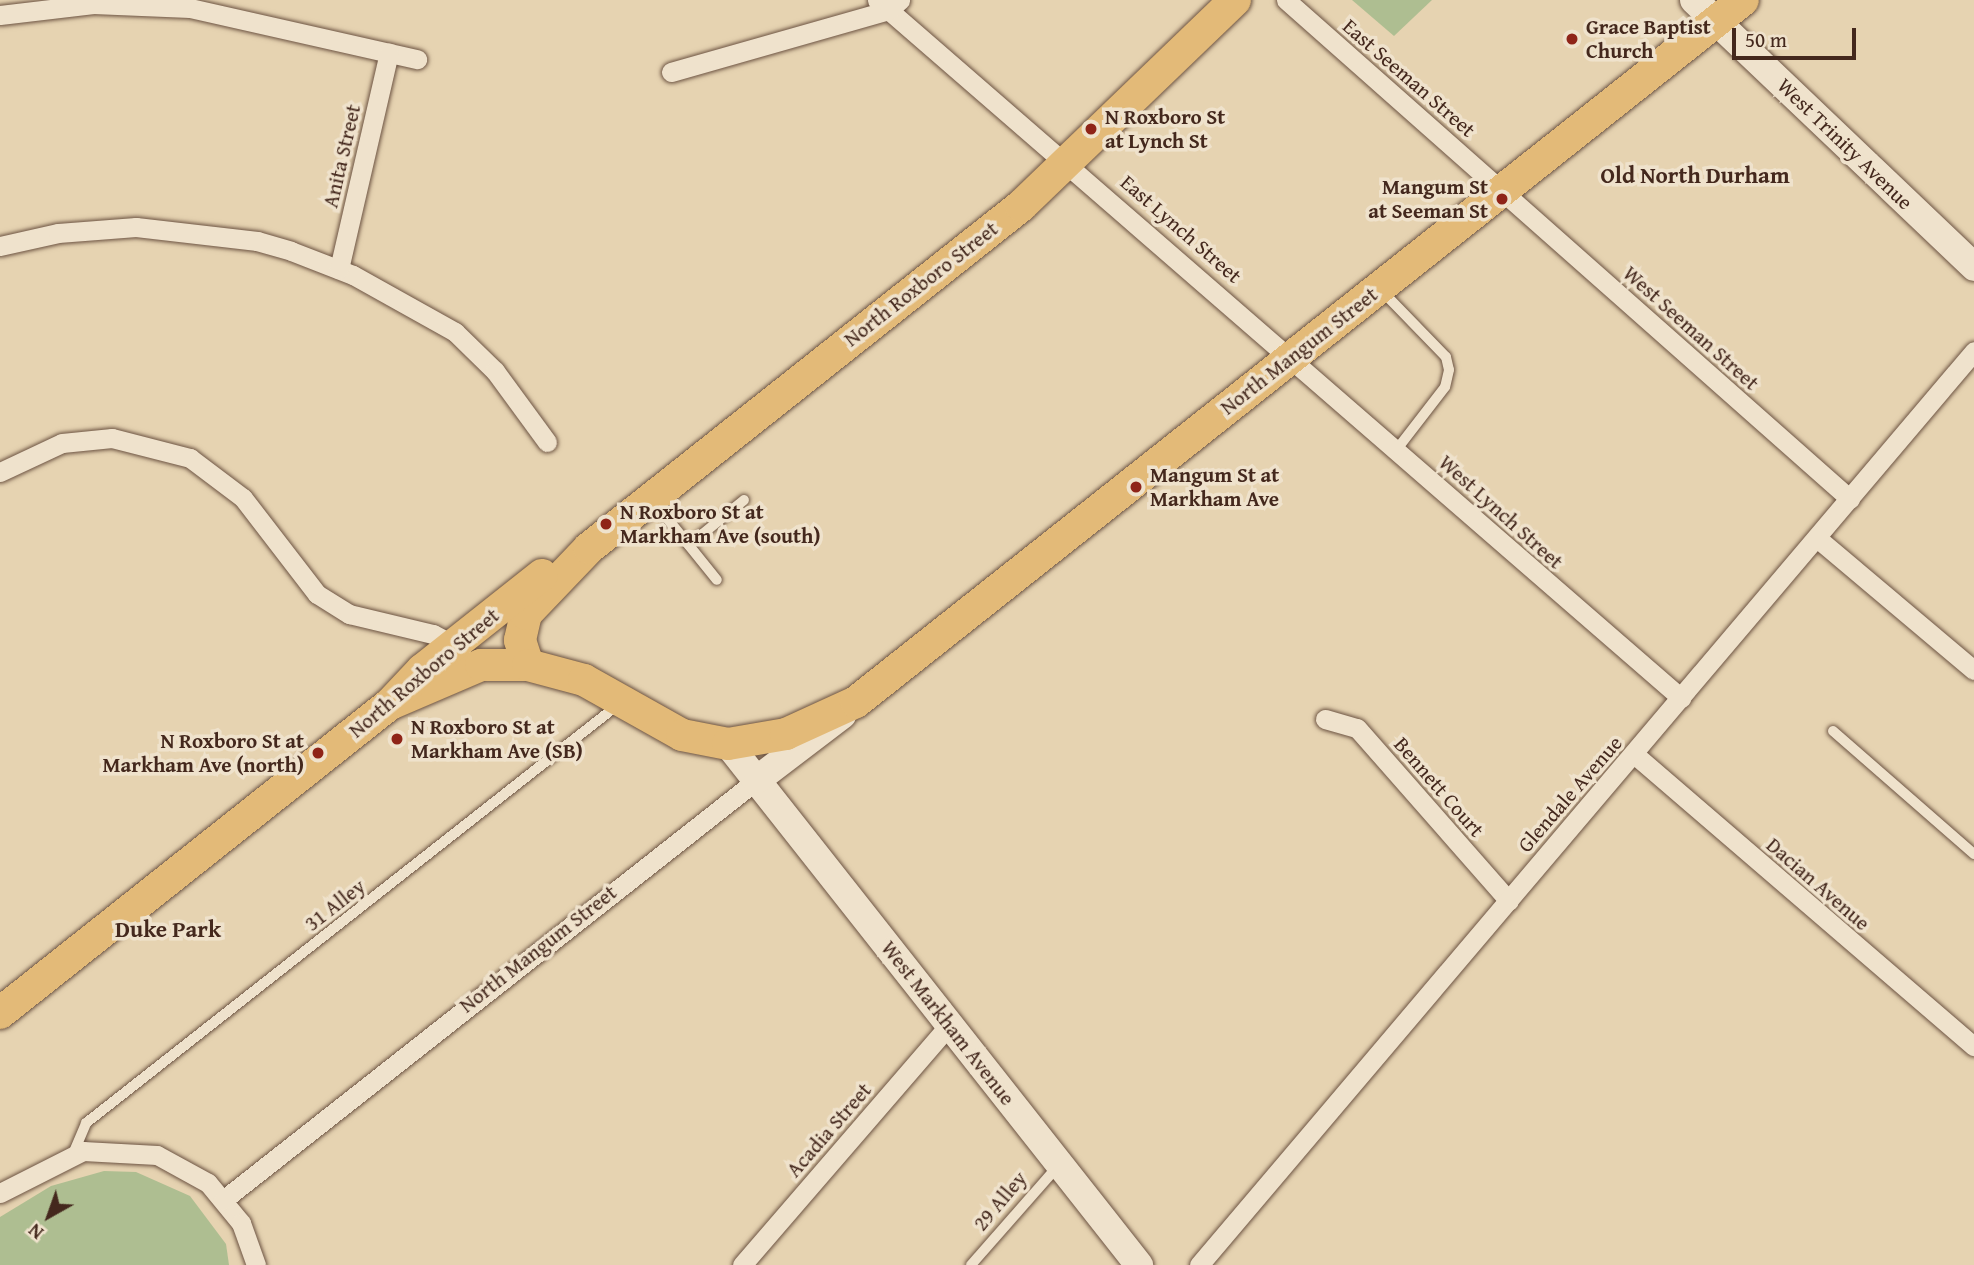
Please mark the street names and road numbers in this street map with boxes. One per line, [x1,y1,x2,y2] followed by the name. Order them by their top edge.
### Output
[1338,14,1480,142] street label: East Seeman Street
[1772,73,1918,215] street label: West Trinity Avenue
[318,102,366,210] street label: Anita Street
[1115,170,1247,288] street label: East Lynch Street
[839,216,1003,352] street label: North Roxboro Street
[1618,260,1764,396] street label: West Seeman Street
[1215,282,1383,420] street label: North Mangum Street
[1434,450,1568,574] street label: West Lynch Street
[344,603,504,743] street label: North Roxboro Street
[1513,731,1627,857] street label: Glendale Avenue
[1389,732,1489,842] street label: Bennett Court
[1761,832,1875,936] street label: Dacian Avenue
[300,874,370,936] street label: 31 Alley
[454,880,622,1018] street label: North Mangum Street
[876,936,1020,1110] street label: West Markham Avenue
[781,1078,877,1182] street label: Acadia Street
[968,1166,1032,1236] street label: 29 Alley

